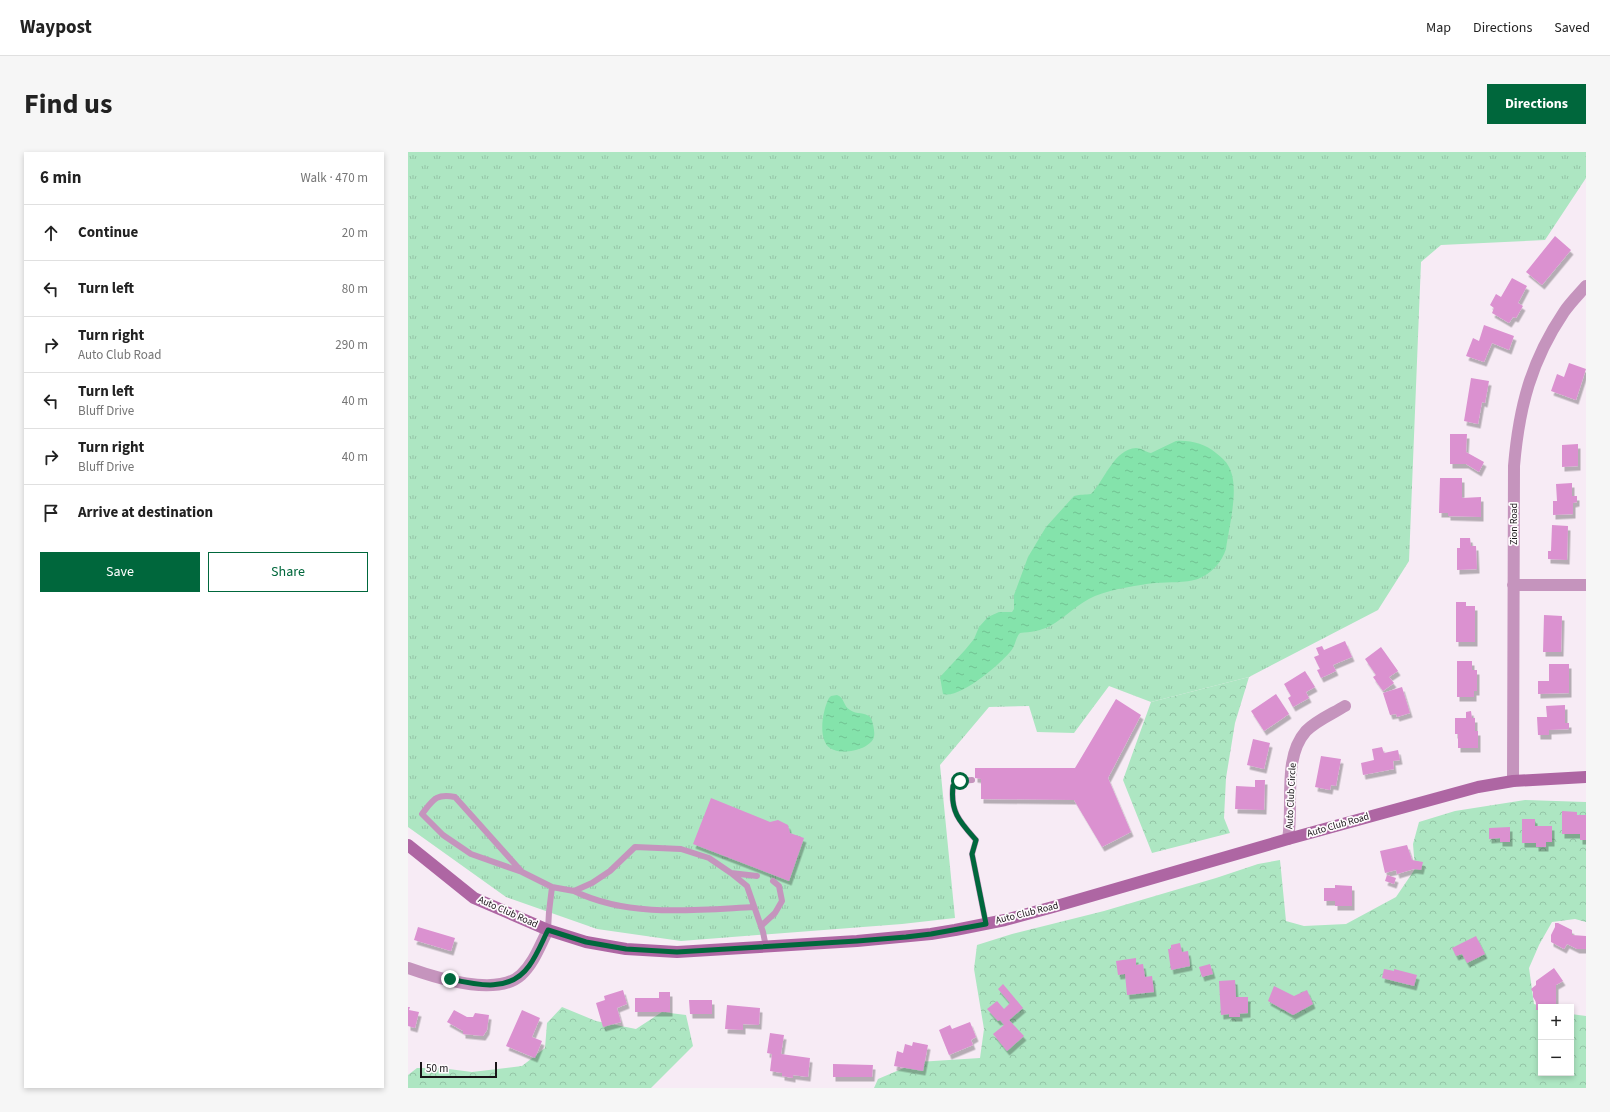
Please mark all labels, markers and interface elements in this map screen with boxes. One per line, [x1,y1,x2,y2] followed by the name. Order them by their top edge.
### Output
[20,14,92,41] text: Waypost
[1426,18,1451,38] text: Map
[1473,18,1532,38] text: Directions
[1554,18,1590,38] text: Saved
[24,84,112,124] text: Find us
[1487,84,1586,124] button: Directions
[40,166,81,190] text: 6 min
[300,169,368,187] text: Walk · 470 m
[40,222,62,244] icon: ahead
[78,222,138,243] text: Continue
[342,224,368,242] text: 20 m
[40,278,62,300] icon: left
[78,278,134,299] text: Turn left
[342,280,368,298] text: 80 m
[78,325,144,346] text: Turn right
[40,334,62,356] icon: right
[335,336,368,354] text: 290 m
[78,346,161,364] text: Auto Club Road
[78,381,134,402] text: Turn left
[40,390,62,412] icon: left
[342,392,368,410] text: 40 m
[78,402,134,420] text: Bluff Drive
[78,437,144,458] text: Turn right
[40,446,62,468] icon: right
[342,448,368,466] text: 40 m
[78,458,134,476] text: Bluff Drive
[40,502,62,524] icon: arrive
[78,502,213,523] text: Arrive at destination
[1507,503,1521,545] street label: Zion Road
[40,552,200,592] button: Save
[208,552,368,592] button: Share
[1282,762,1300,829] street label: Auto Club Circle
[951,772,969,790] route start
[1305,809,1371,841] street label: Auto Club Road
[476,893,540,931] street label: Auto Club Road
[994,898,1060,928] street label: Auto Club Road
[441,970,459,988] route end
[1538,1004,1574,1076] map controls
[1538,1004,1574,1040] button: +
[1538,1040,1574,1076] button: −
[420,1060,497,1079] scale bar
[426,1061,448,1076] text: 50 m

